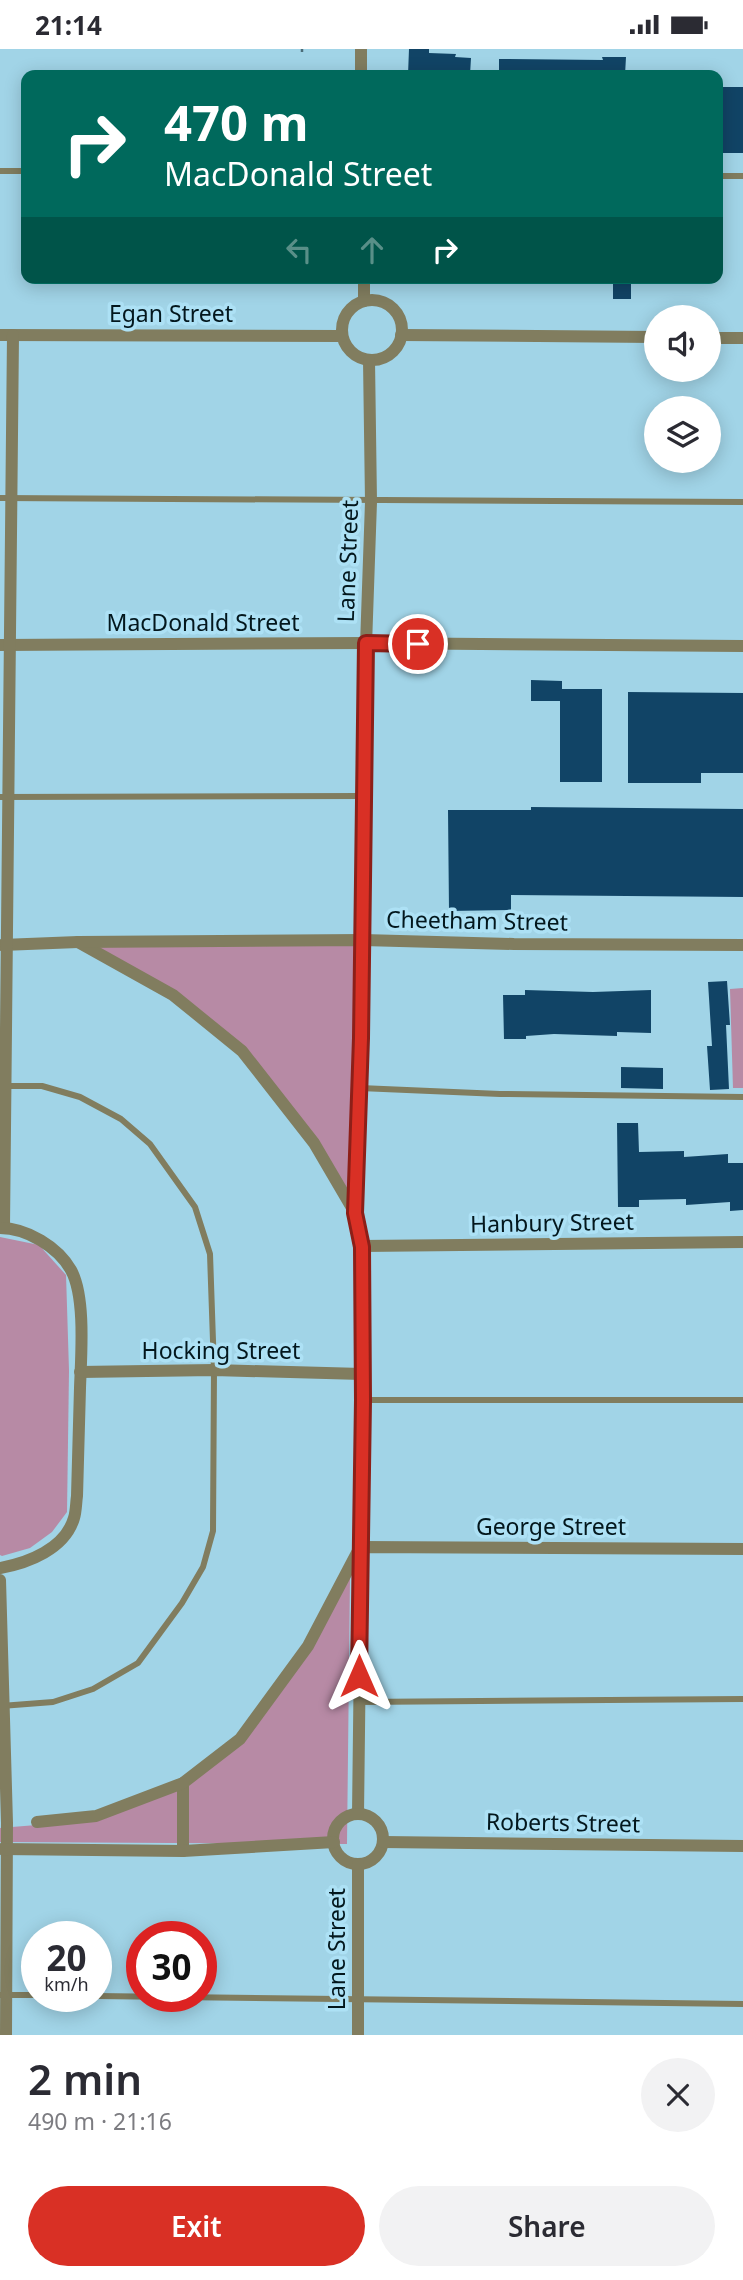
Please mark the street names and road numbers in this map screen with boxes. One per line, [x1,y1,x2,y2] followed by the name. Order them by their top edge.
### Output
[109,297,233,329] street label: Egan Street
[329,499,365,623] street label: Lane Street
[107,606,299,638] street label: MacDonald Street
[386,902,568,938] street label: Cheetham Street
[470,1205,634,1239] street label: Hanbury Street
[142,1334,300,1366] street label: Hocking Street
[476,1510,626,1542] street label: George Street
[486,1805,640,1839] street label: Roberts Street
[320,1888,352,2010] street label: Lane Street

